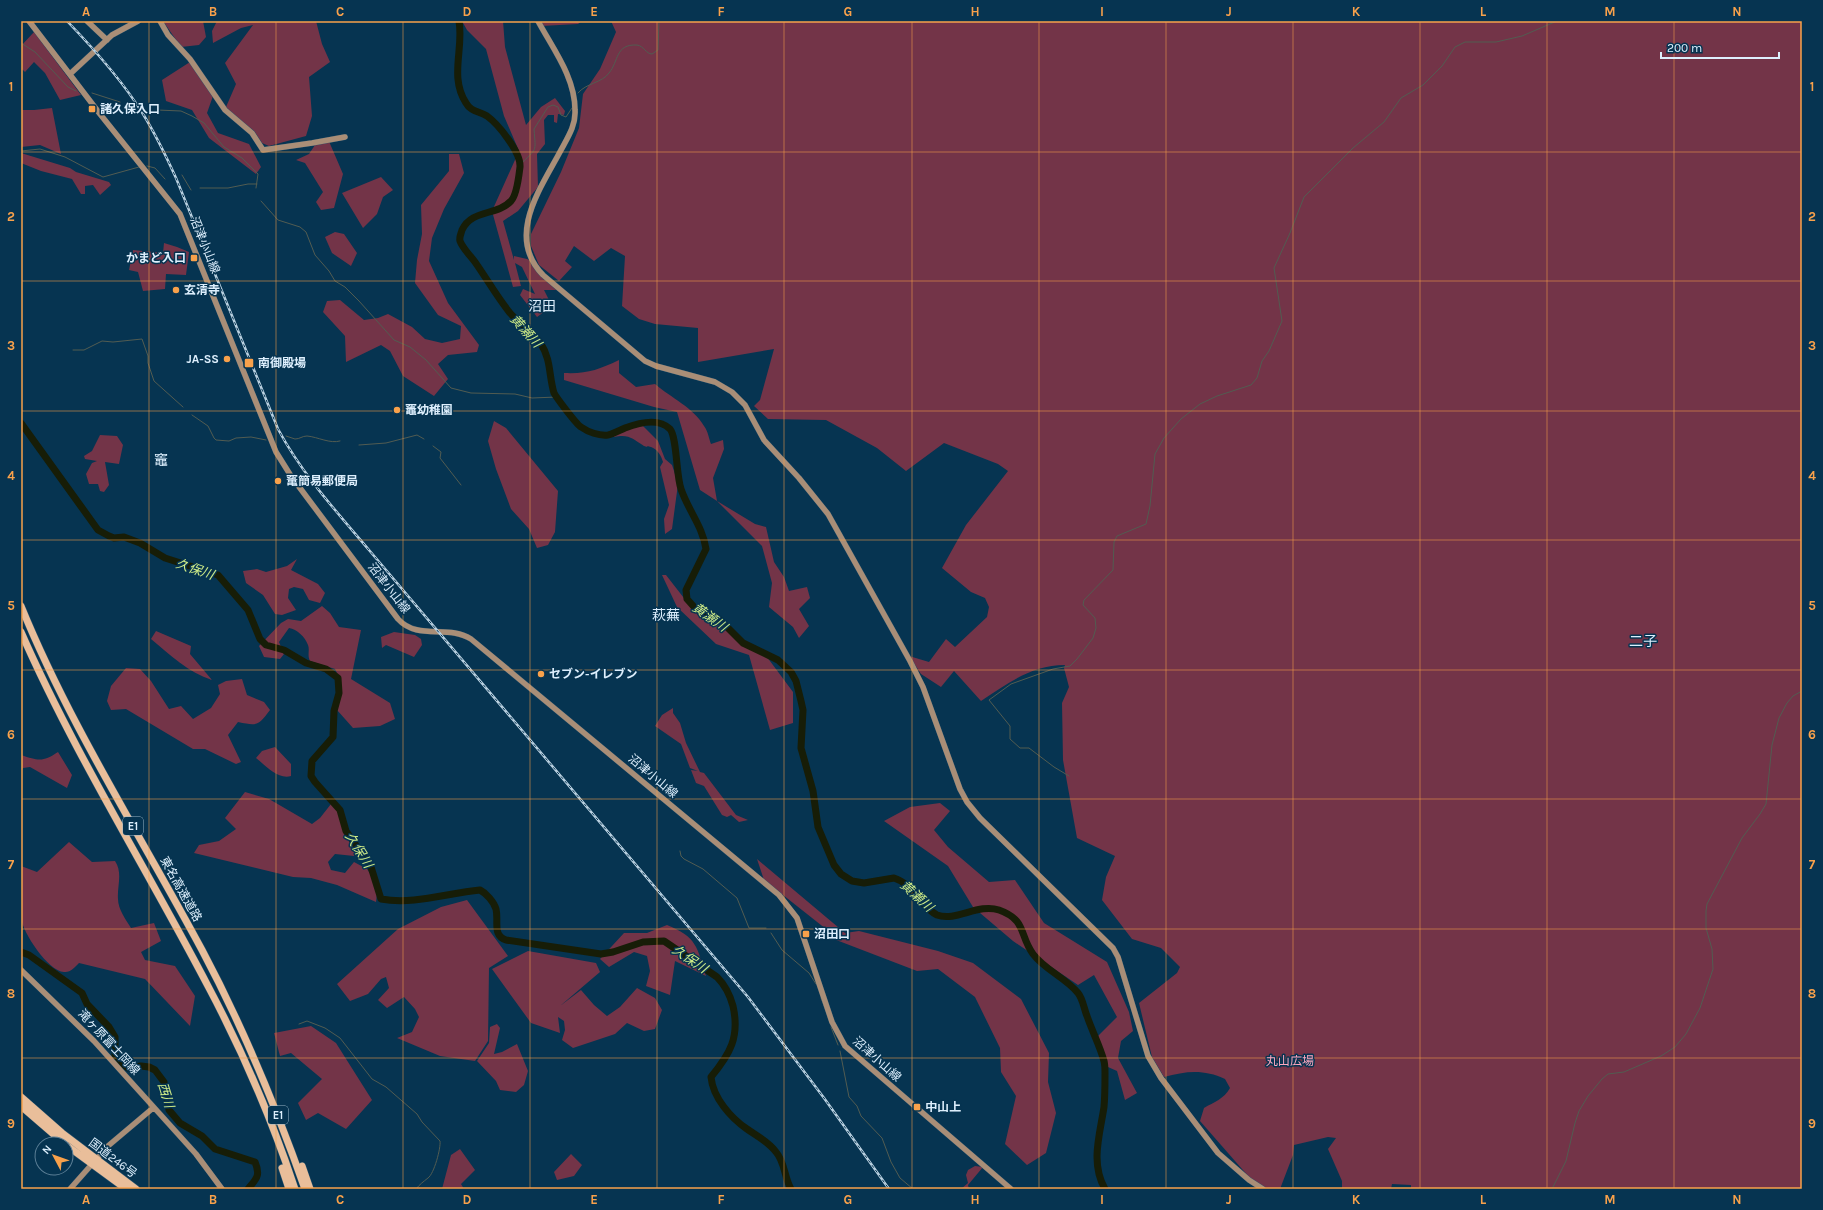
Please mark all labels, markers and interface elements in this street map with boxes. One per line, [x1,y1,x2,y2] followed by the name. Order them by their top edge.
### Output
[82,4,90,19] text: A
[209,4,217,19] text: B
[336,4,344,19] text: C
[463,4,472,19] text: D
[590,4,598,19] text: E
[717,4,725,19] text: F
[844,4,852,19] text: G
[970,4,980,19] text: H
[1100,4,1104,19] text: I
[1226,4,1232,19] text: J
[1352,4,1361,19] text: K
[1480,4,1487,19] text: L
[1604,4,1616,19] text: M
[1732,4,1742,19] text: N
[1661,34,1779,60] scale bar
[1667,41,1702,55] text: 200 m
[9,79,13,94] text: 1
[1810,79,1814,94] text: 1
[100,102,160,116] place label: 諸久保入口
[87,104,97,114] marker: 諸久保入口
[7,209,15,224] text: 2
[1808,209,1816,224] text: 2
[187,215,223,275] street label: 沼津小山線
[126,251,186,265] place label: かまど入口
[189,253,199,263] marker: かまど入口
[184,283,220,297] place label: 玄清寺
[171,285,181,295] marker: 玄清寺
[528,298,556,315] district label: 沼田
[507,311,546,352] water label: 黄瀬川
[7,338,15,353] text: 3
[1808,338,1816,353] text: 3
[186,352,219,366] place label: JA-SS
[222,354,232,364] marker: JA-SS
[258,356,306,370] place label: 南御殿場
[243,357,255,369] marker: 南御殿場
[405,403,453,417] place label: 竈幼稚園
[392,405,402,415] marker: 竈幼稚園
[154,452,168,469] district label: 竈
[7,468,15,483] text: 4
[1808,468,1816,483] text: 4
[286,474,358,488] place label: 竃簡易郵便局
[273,476,283,486] marker: 竃簡易郵便局
[174,556,218,583] water label: 久保川
[365,560,413,616] street label: 沼津小山線
[7,598,15,613] text: 5
[1808,598,1816,613] text: 5
[690,600,732,635] water label: 黄瀬川
[652,607,680,624] district label: 萩蕪
[1629,633,1657,650] district label: 二子
[549,667,637,681] place label: セブン-イレブン
[536,669,546,679] marker: セブン-イレブン
[7,727,15,742] text: 6
[1808,727,1816,742] text: 6
[626,751,680,801] street label: 沼津小山線
[123,817,143,835] road number: E1
[342,829,377,872] water label: 久保川
[157,854,205,924] street label: 東名高速道路
[8,857,15,872] text: 7
[1809,857,1816,872] text: 7
[897,877,938,916] water label: 黄瀬川
[814,927,850,941] place label: 沼田口
[801,929,811,939] marker: 沼田口
[670,942,712,977] water label: 久保川
[7,986,15,1001] text: 8
[1808,986,1816,1001] text: 8
[75,1007,143,1077] street label: 滝ヶ原富士岡線
[850,1034,904,1084] street label: 沼津小山線
[1266,1054,1314,1068] park label: 丸山広場
[155,1080,178,1112] water label: 西川
[925,1100,961,1114] place label: 中山上
[912,1102,922,1112] marker: 中山上
[268,1106,288,1124] road number: E1
[7,1116,15,1131] text: 9
[1808,1116,1816,1131] text: 9
[86,1135,140,1181] street label: 国道246号
[34,1136,74,1176] north arrow
[39,1143,54,1157] text: N
[82,1192,90,1207] text: A
[209,1192,217,1207] text: B
[336,1192,344,1207] text: C
[463,1192,472,1207] text: D
[590,1192,598,1207] text: E
[717,1192,725,1207] text: F
[844,1192,852,1207] text: G
[970,1192,980,1207] text: H
[1100,1192,1104,1207] text: I
[1226,1192,1232,1207] text: J
[1352,1192,1361,1207] text: K
[1480,1192,1487,1207] text: L
[1604,1192,1616,1207] text: M
[1732,1192,1742,1207] text: N

